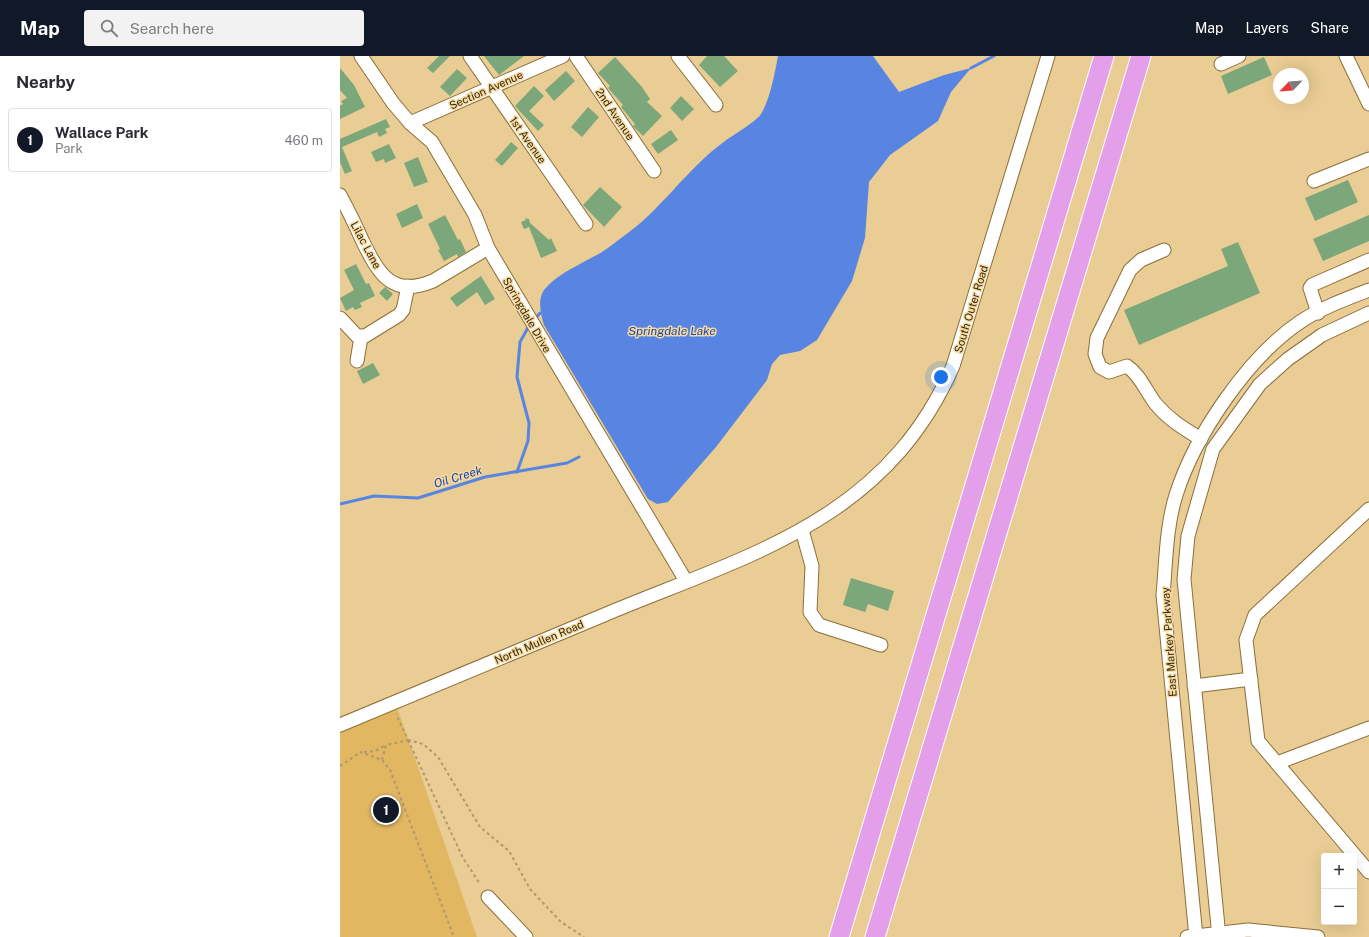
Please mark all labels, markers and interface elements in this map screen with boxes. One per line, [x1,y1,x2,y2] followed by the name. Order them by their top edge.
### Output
[84,10,364,46] search box
[20,17,60,39] text: Map
[98,17,120,39] icon: search
[130,20,214,37] text: Search here
[1195,20,1223,36] text: Map
[1245,20,1289,36] text: Layers
[1311,20,1349,36] text: Share
[447,68,525,112] street label: Section Avenue
[1273,68,1309,104] north arrow
[16,72,75,92] text: Nearby
[593,86,637,142] street label: 2nd Avenue
[507,114,549,166] street label: 1st Avenue
[55,124,148,141] text: Wallace Park
[27,133,33,148] text: 1
[284,133,323,148] text: 460 m
[55,141,83,156] text: Park
[349,219,383,271] street label: Lilac Lane
[952,264,990,354] street label: South Outer Road
[501,275,553,355] street label: Springdale Drive
[628,324,716,338] water label: Springdale Lake
[931,367,951,387] your location
[432,463,484,491] water label: Oil Creek
[1159,587,1179,697] street label: East Markey Parkway
[493,618,585,666] street label: North Mullen Road
[373,795,399,825] pin: 1
[1321,853,1357,925] map controls
[1321,853,1357,889] button: +
[1321,889,1357,925] button: −

